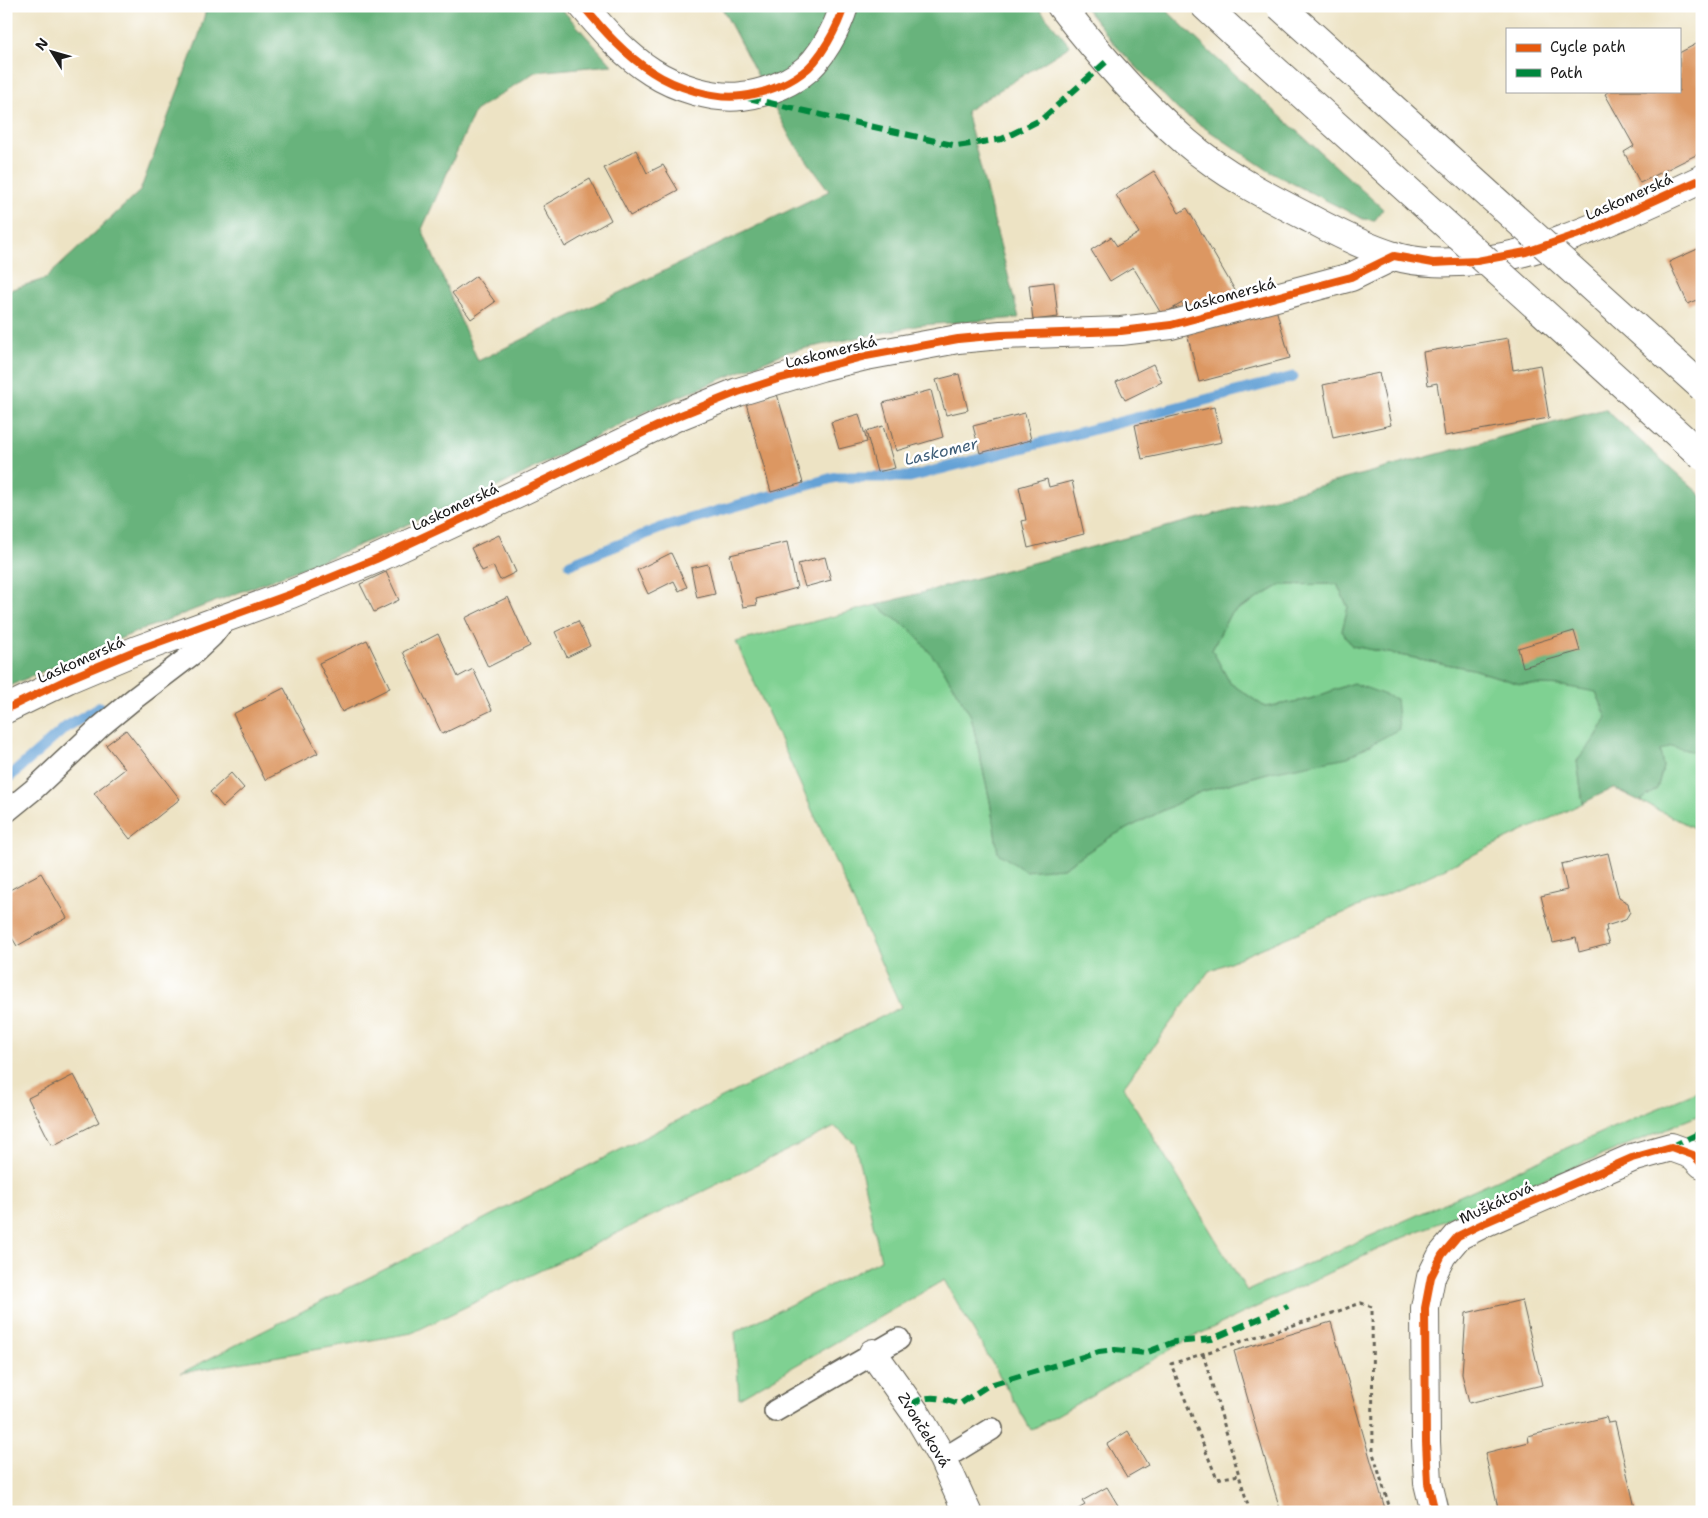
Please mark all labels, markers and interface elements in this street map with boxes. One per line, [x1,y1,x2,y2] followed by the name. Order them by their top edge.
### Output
[28,28,78,78] north arrow
[1506,28,1680,92] legend
[31,34,52,54] text: N
[1550,37,1626,57] text: Cycle path
[1550,63,1583,83] text: Path
[1582,169,1676,225] street label: Laskomerská
[1182,273,1278,317] street label: Laskomerská
[783,331,880,373] street label: Laskomerská
[902,433,980,470] water label: Laskomer
[408,478,502,536] street label: Laskomerská
[34,632,128,688] street label: Laskomerská
[1456,1177,1537,1229] street label: Muškátová
[893,1389,955,1472] street label: Zvončeková

